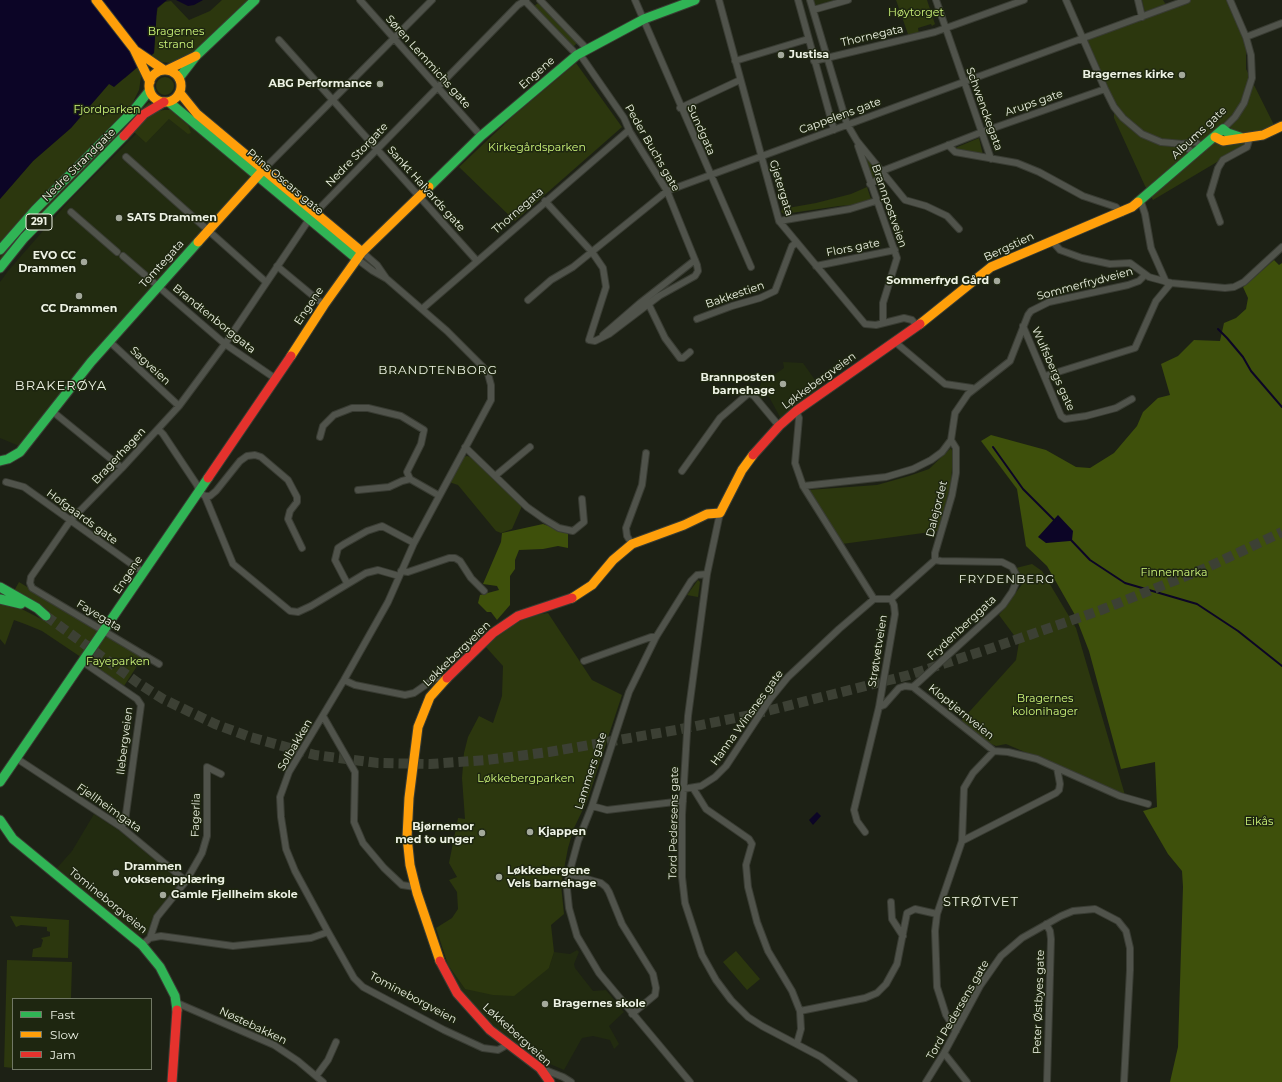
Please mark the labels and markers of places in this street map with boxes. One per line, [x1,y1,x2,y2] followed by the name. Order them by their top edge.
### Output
[789,48,829,62] place label: Justisa
[776,50,786,60] marker: Justisa
[1082,68,1174,82] place label: Bragernes kirke
[1177,70,1187,80] marker: Bragernes kirke
[269,77,372,91] place label: ABG Performance
[375,79,385,89] marker: ABG Performance
[127,211,217,225] place label: SATS Drammen
[114,213,124,223] marker: SATS Drammen
[18,249,76,275] place label: EVO CC Drammen
[79,257,89,267] marker: EVO CC Drammen
[886,274,989,288] place label: Sommerfryd Gård
[992,276,1002,286] marker: Sommerfryd Gård
[74,291,84,301] marker: CC Drammen
[41,302,117,316] place label: CC Drammen
[701,371,775,397] place label: Brannposten barnehage
[778,379,788,389] marker: Brannposten barnehage
[395,820,474,846] place label: Bjørnemor med to unger
[538,825,586,839] place label: Kjappen
[525,827,535,837] marker: Kjappen
[477,828,487,838] marker: Bjørnemor med to unger
[124,860,225,886] place label: Drammen voksenopplæring
[507,864,596,890] place label: Løkkebergene Vels barnehage
[111,868,121,878] marker: Drammen voksenopplæring
[494,872,504,882] marker: Løkkebergene Vels barnehage
[171,888,298,902] place label: Gamle Fjellheim skole
[158,890,168,900] marker: Gamle Fjellheim skole
[553,997,646,1011] place label: Bragernes skole
[540,999,550,1009] marker: Bragernes skole

